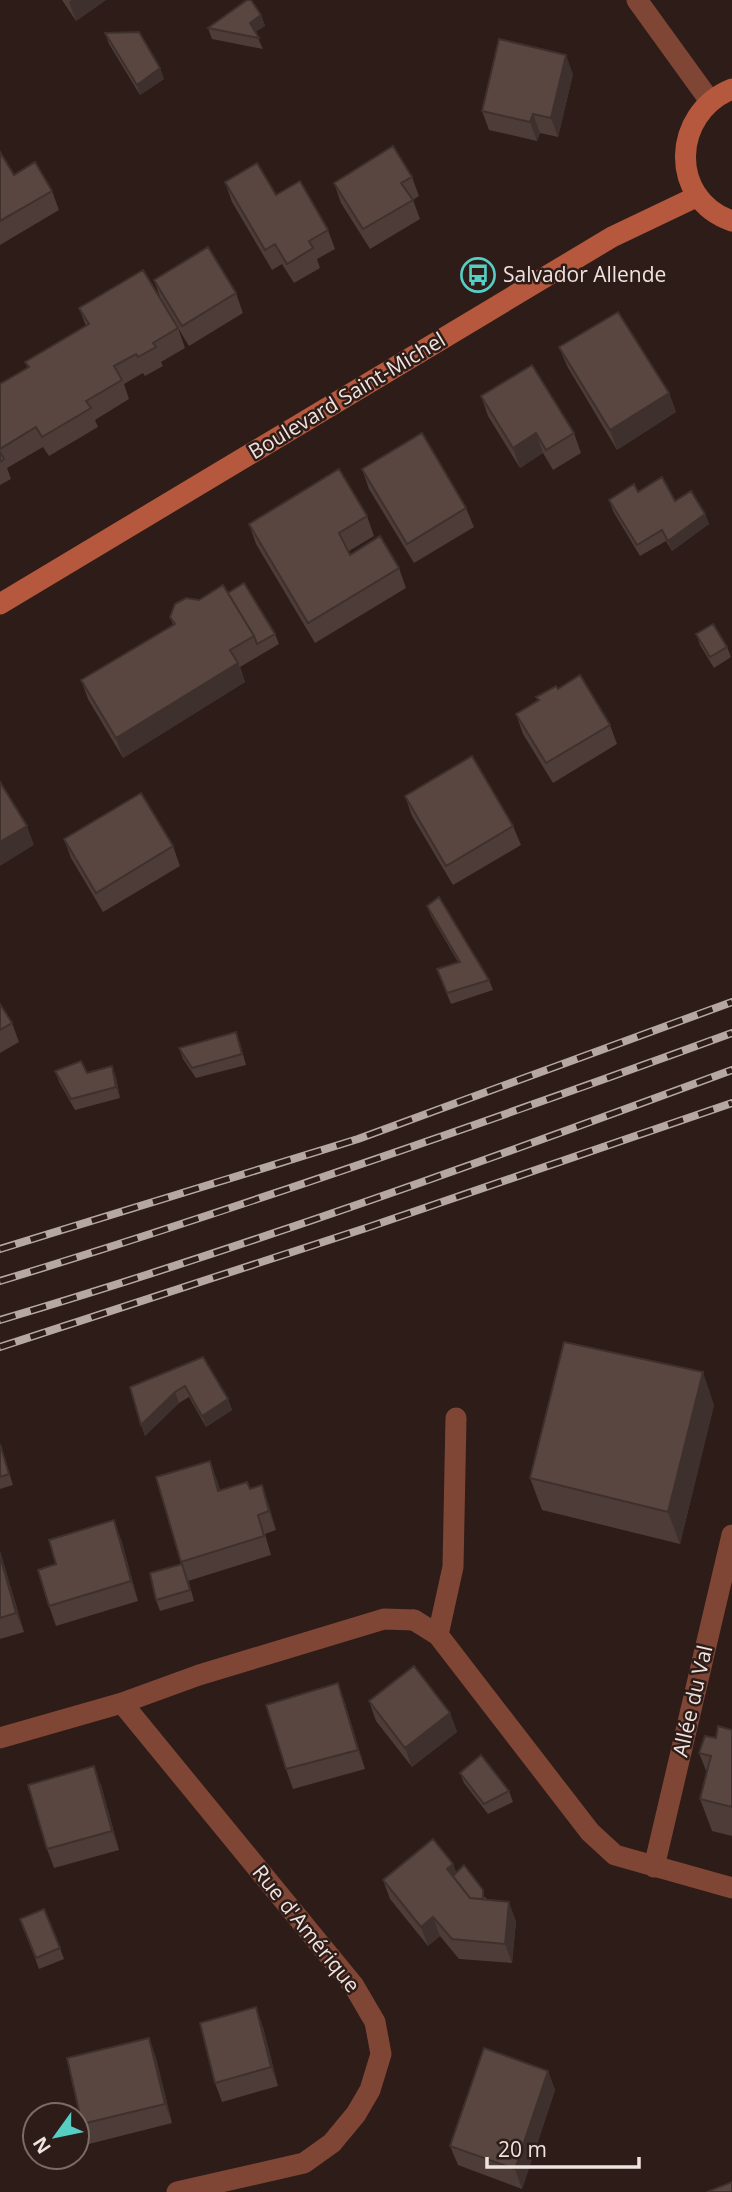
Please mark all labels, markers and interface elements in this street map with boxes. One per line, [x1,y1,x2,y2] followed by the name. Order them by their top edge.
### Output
[459,256,497,294] bus stop icon: Salvador Allende
[503,260,666,288] place label: Salvador Allende
[243,325,450,465] street label: Boulevard Saint-Michel
[666,1642,718,1759] street label: Allée du Val
[247,1859,367,1998] street label: Rue d'Amérique
[21,2101,91,2171] north arrow
[487,2126,639,2170] scale bar
[27,2132,57,2159] text: N
[498,2135,547,2163] text: 20 m

